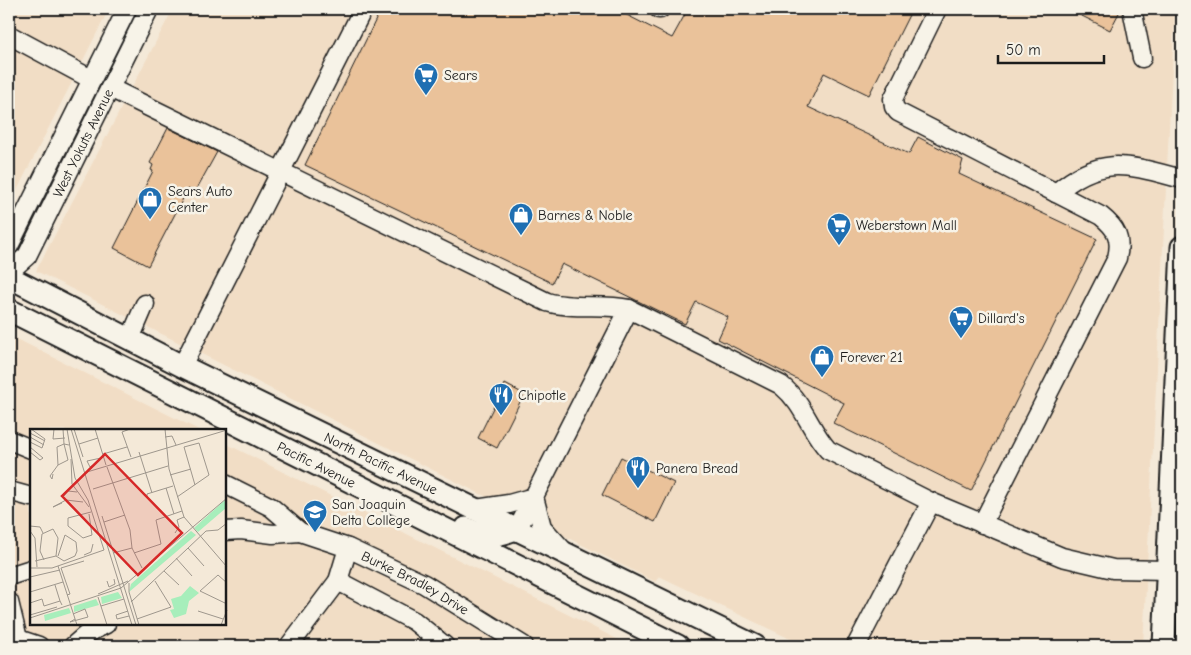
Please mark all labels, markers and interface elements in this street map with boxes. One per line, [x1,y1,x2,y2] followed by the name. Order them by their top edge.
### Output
[998,32,1105,64] scale bar
[1006,41,1041,59] text: 50 m
[413,62,439,96] supermarket icon: Sears
[444,67,478,84] place label: Sears
[49,86,117,200] street label: West Yokuts Avenue
[168,183,232,216] place label: Sears Auto Center
[137,186,163,220] shop icon: Sears Auto Center
[508,202,534,236] shop icon: Barnes & Noble
[538,207,633,224] place label: Barnes & Noble
[826,212,852,246] supermarket icon: Weberstown Mall
[856,217,957,234] place label: Weberstown Mall
[948,305,974,339] supermarket icon: Dillard's
[978,310,1025,327] place label: Dillard's
[809,344,835,378] shop icon: Forever 21
[840,349,903,366] place label: Forever 21
[488,382,514,416] restaurant icon: Chipotle
[518,387,566,404] place label: Chipotle
[322,428,440,498] street label: North Pacific Avenue
[30,429,226,625] inset map
[274,438,358,491] street label: Pacific Avenue
[625,455,651,489] restaurant icon: Panera Bread
[656,460,738,477] place label: Panera Bread
[332,496,410,529] place label: San Joaquin Delta College
[302,499,328,533] school or university icon: San Joaquin Delta College
[359,547,472,618] street label: Burke Bradley Drive

